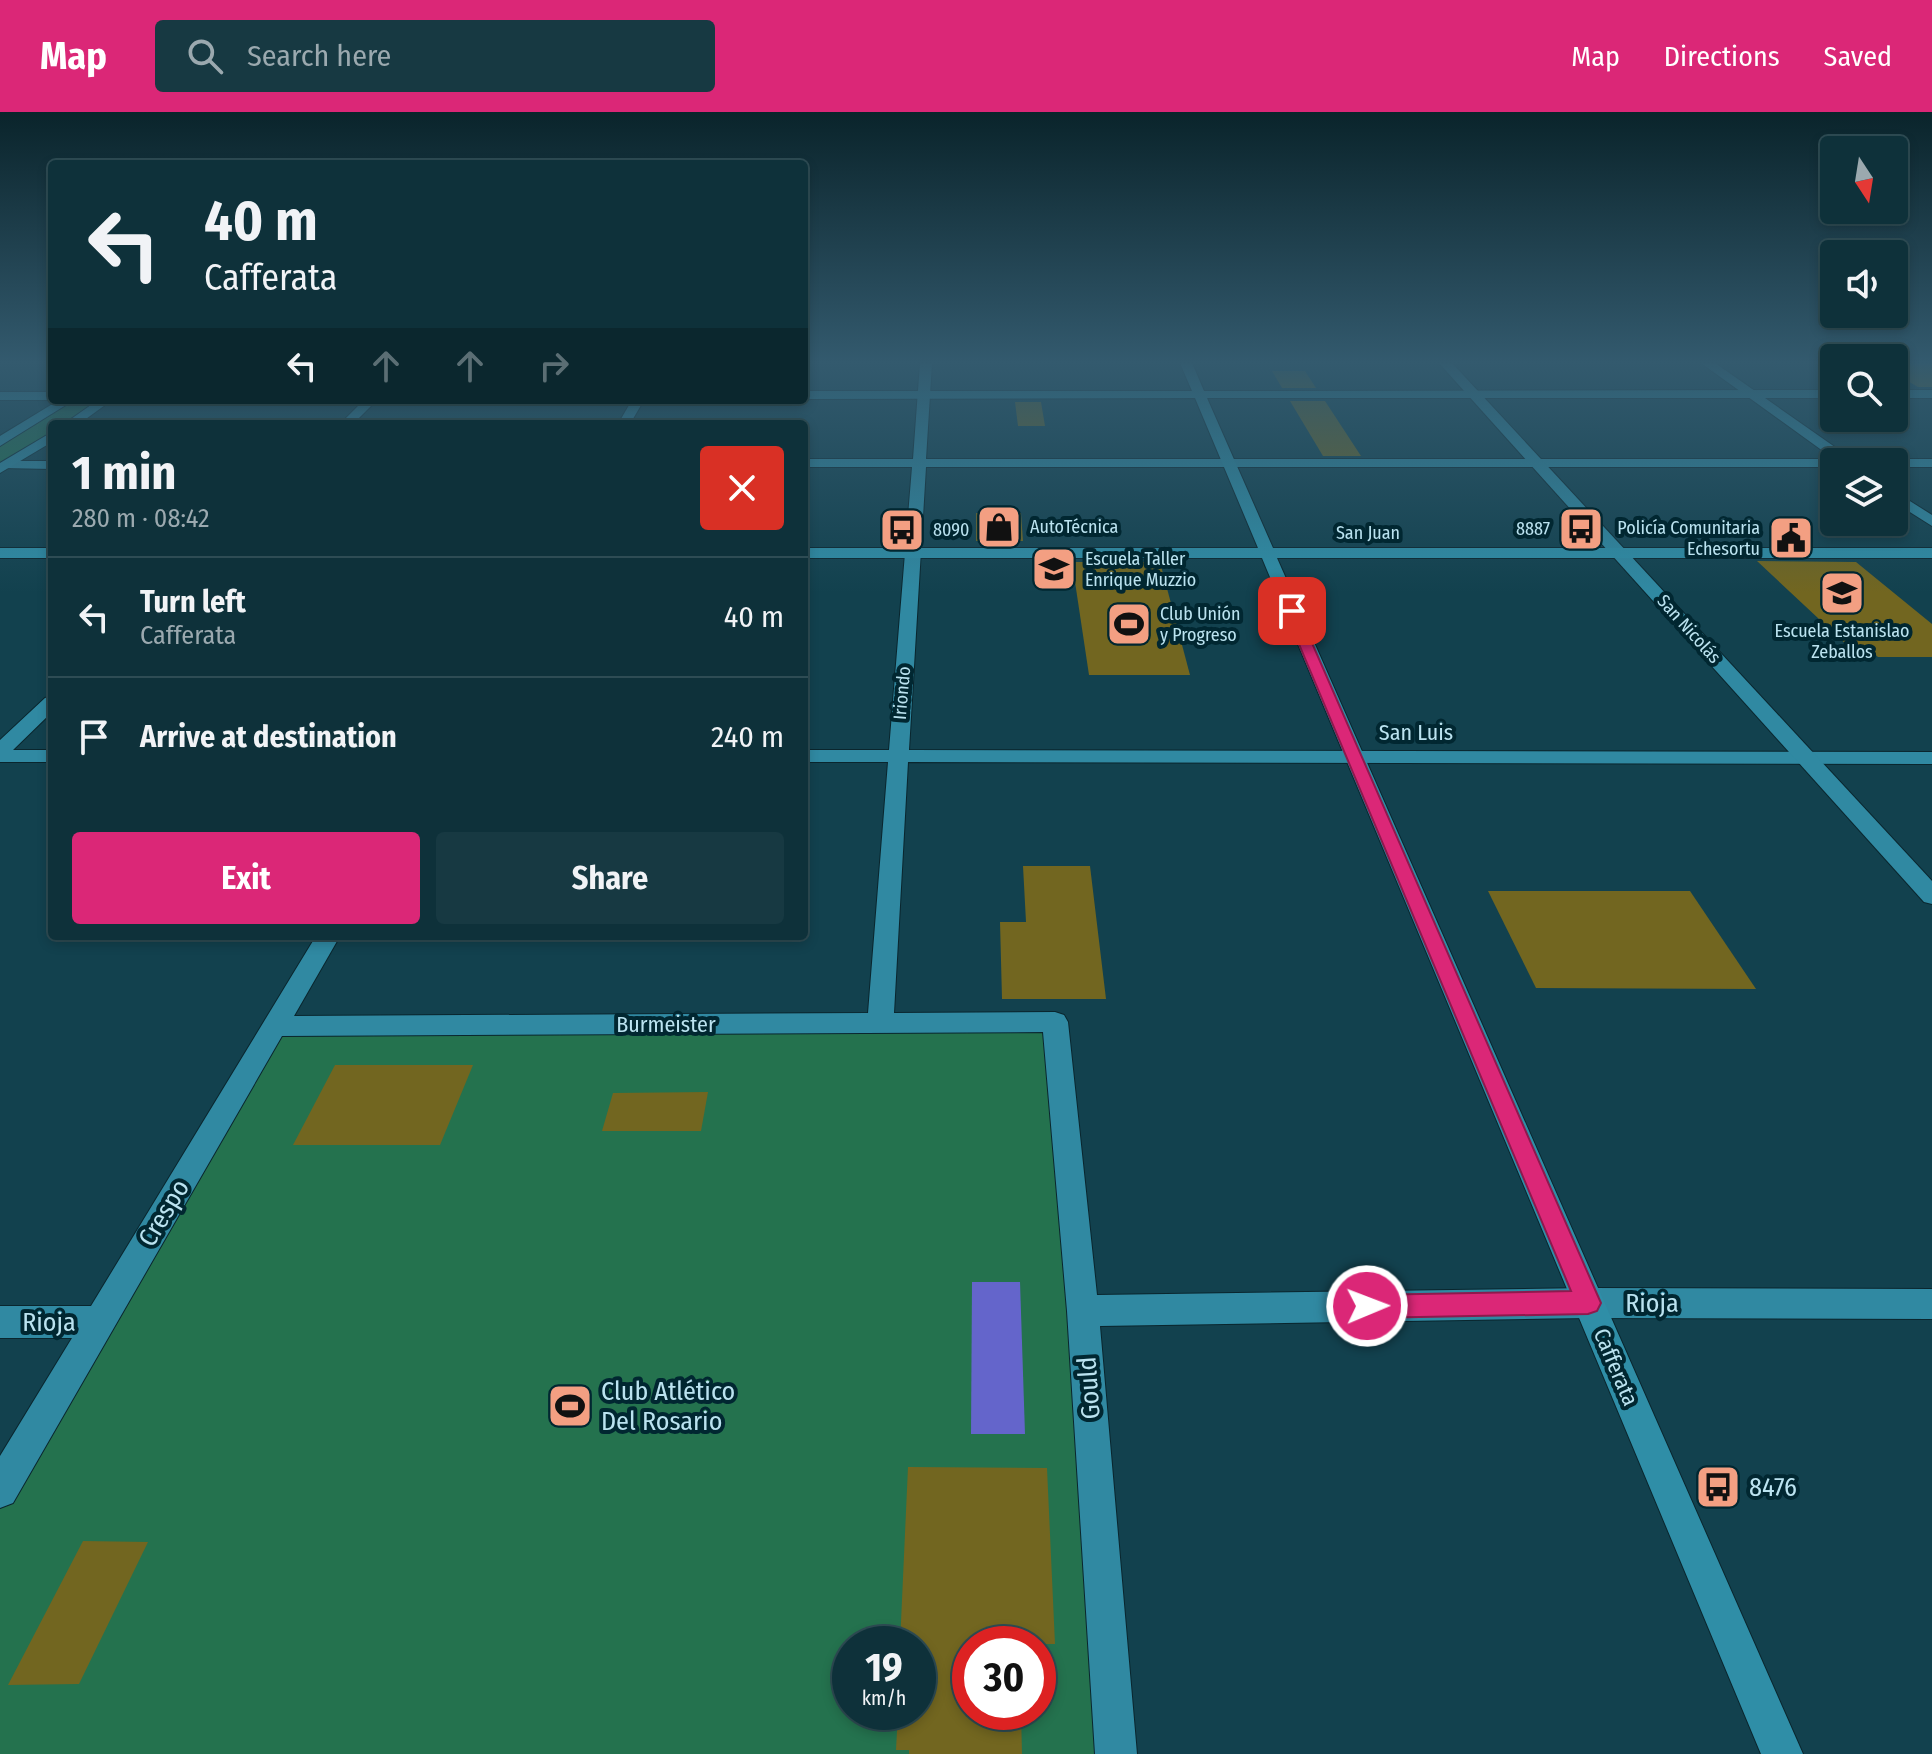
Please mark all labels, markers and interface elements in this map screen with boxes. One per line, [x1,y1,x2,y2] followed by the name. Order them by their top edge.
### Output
[155,20,715,92] search box
[40,33,107,79] text: Map
[183,34,227,78] icon: search
[247,38,391,74] text: Search here
[1571,40,1620,73] text: Map
[1664,40,1780,73] text: Directions
[1824,40,1892,73] text: Saved
[1820,136,1908,224] north arrow
[1820,136,1908,536] map controls
[204,188,318,255] text: 40 m
[72,192,176,296] icon: left
[1820,240,1908,328] button: sound
[204,256,337,300] text: Cafferata
[280,344,324,388] icon: left
[364,344,408,388] icon: ahead
[448,344,492,388] icon: ahead
[532,344,576,388] icon: right
[1820,344,1908,432] button: search
[72,444,177,502] text: 1 min
[700,446,784,530] button: close
[1820,448,1908,536] button: layers
[72,503,210,534] text: 280 m · 08:42
[975,503,1023,551] shop icon: AutoTécnica
[1557,505,1605,553] bus stop icon: 8887
[878,506,926,554] bus stop icon: 8090
[1767,514,1815,562] public building icon: Policía Comunitaria Echesortu
[1030,516,1118,538] place label: AutoTécnica
[1617,517,1760,560] place label: Policía Comunitaria Echesortu
[1516,518,1550,540] place label: 8887
[933,519,969,541] place label: 8090
[1336,522,1400,544] street label: San Juan
[1030,545,1078,593] school or university icon: Escuela Taller Enrique Muzzio
[1085,548,1196,591] place label: Escuela Taller Enrique Muzzio
[1818,569,1866,617] school or university icon: Escuela Estanislao Zeballos
[1258,577,1326,645] pin
[140,584,246,620] text: Turn left
[1270,589,1314,633] icon: arrive
[1652,590,1726,668] street label: San Nicolás
[72,595,116,639] icon: left
[724,599,784,635] text: 40 m
[1105,600,1153,648] sports icon: Club Unión y Progreso
[1160,603,1241,646] place label: Club Unión y Progreso
[140,620,236,651] text: Cafferata
[1775,620,1909,663] place label: Escuela Estanislao Zeballos
[889,665,915,721] street label: Iriondo
[72,715,116,759] icon: arrive
[140,719,397,755] text: Arrive at destination
[711,719,784,755] text: 240 m
[1379,719,1453,746] street label: San Luis
[72,832,420,924] button: Exit
[436,832,784,924] button: Share
[616,1011,716,1038] street label: Burmeister
[132,1174,196,1252] street label: Crespo
[1325,1264,1409,1348] position arrow
[1625,1288,1679,1319] street label: Rioja
[22,1307,76,1338] street label: Rioja
[1588,1324,1644,1410] street label: Cafferata
[1071,1356,1107,1420] street label: Gould
[601,1376,735,1437] place label: Club Atlético Del Rosario
[546,1382,594,1430] sports icon: Club Atlético Del Rosario
[1694,1463,1742,1511] bus stop icon: 8476
[1749,1472,1797,1503] place label: 8476
[952,1626,1056,1730] speed limit sign: 30
[865,1644,903,1692] text: 19
[862,1686,906,1710] text: km/h

